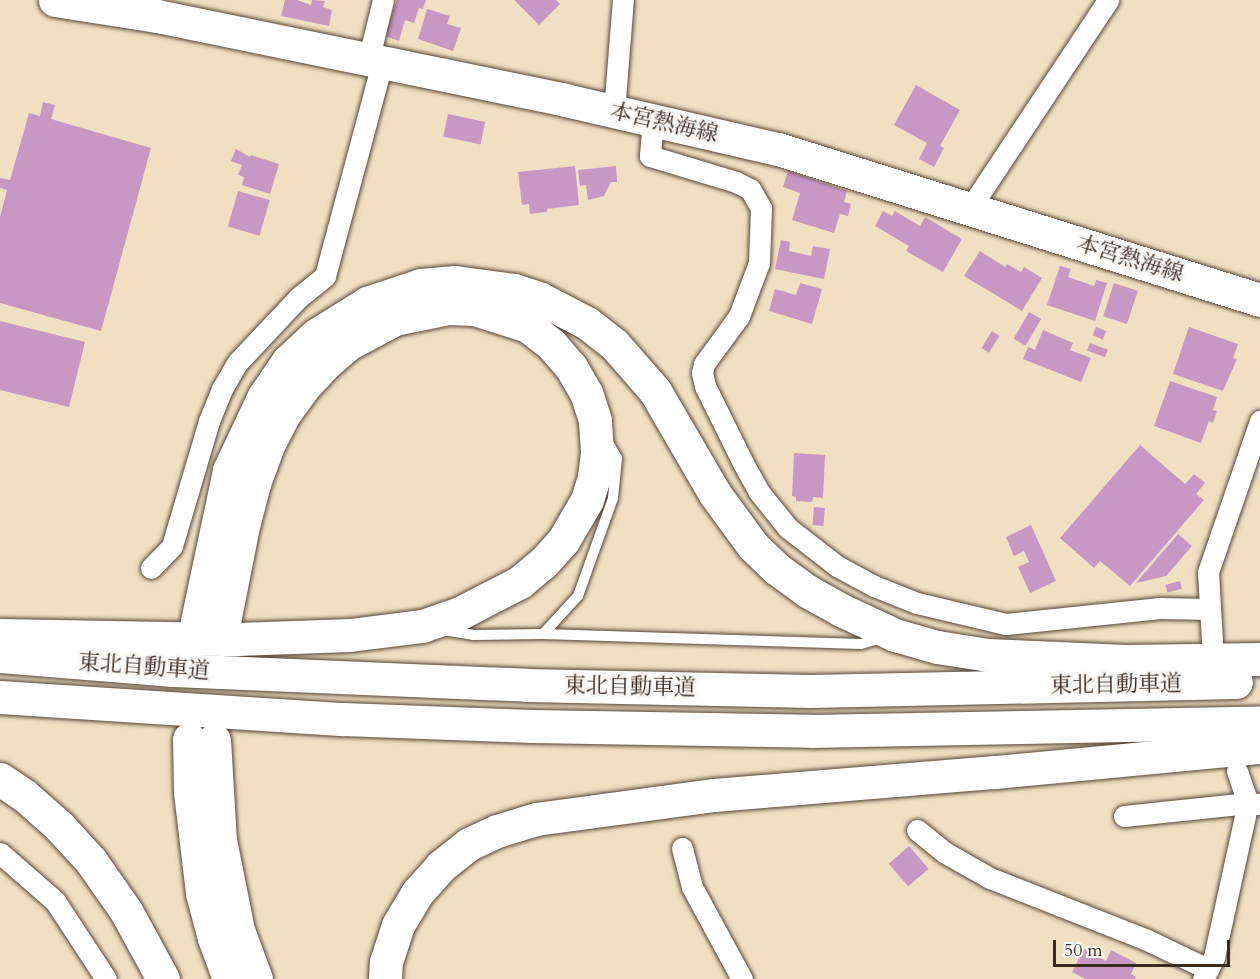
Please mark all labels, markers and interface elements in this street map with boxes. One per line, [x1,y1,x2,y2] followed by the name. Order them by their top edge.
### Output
[607,98,721,148] street label: 本宮熱海線
[1074,230,1186,288] street label: 本宮熱海線
[77,649,211,685] street label: 東北自動車道
[1050,671,1182,699] street label: 東北自動車道
[564,673,696,701] street label: 東北自動車道
[1056,928,1233,966] scale bar
[1064,938,1103,963] text: 50 m

